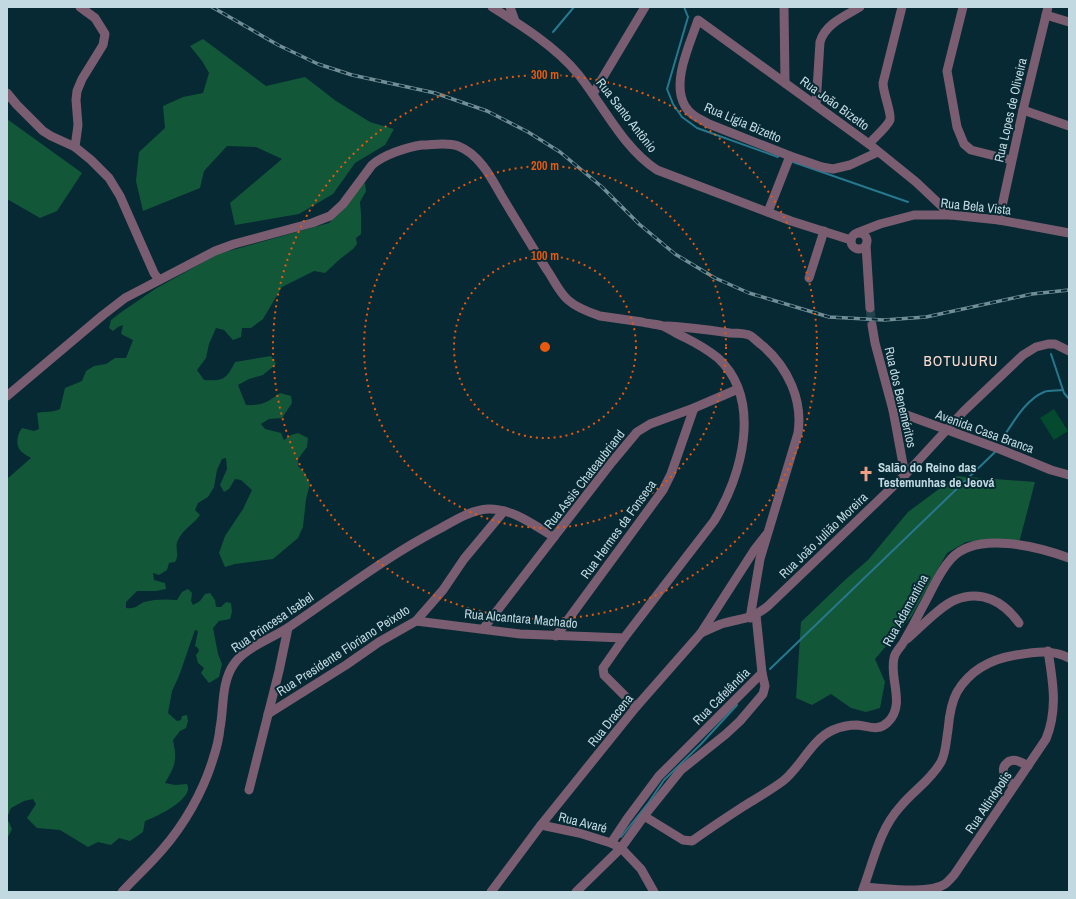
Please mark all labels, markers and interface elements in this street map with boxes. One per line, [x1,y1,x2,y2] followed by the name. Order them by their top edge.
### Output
[990,56,1031,164] street label: Rua Lopes de Oliveira
[531,67,559,83] text: 300 m
[797,72,873,134] street label: Rua João Bizetto
[592,75,661,156] street label: Rua Santo Antônio
[702,99,784,146] street label: Rua Lígia Bizetto
[531,158,559,174] text: 200 m
[940,194,1012,219] street label: Rua Bela Vista
[531,248,559,264] text: 100 m
[538,340,552,354] centre of rings
[881,345,920,449] street label: Rua dos Beneméritos
[924,350,998,371] district label: BOTUJURU
[932,405,1036,457] street label: Avenida Casa Branca
[540,426,629,532] street label: Rua Assis Chateaubriand
[878,459,995,491] place label: Salão do Reino das Testemunhas de Jeová
[857,465,875,483] church icon: Salão do Reino das Testemunhas de Jeová
[577,477,660,582] street label: Rua Hermes da Fonseca
[775,489,871,582] street label: Rua João Julião Moreira
[879,571,932,649] street label: Rua Adamantina
[228,589,317,656] street label: Rua Princesa Isabel
[274,601,413,700] street label: Rua Presidente Floriano Peixoto
[464,605,578,632] street label: Rua Alcantara Machado
[689,664,754,729] street label: Rua Cafelândia
[584,691,637,750] street label: Rua Dracena
[961,768,1016,837] street label: Rua Altinópolis
[557,808,609,837] street label: Rua Avaré

